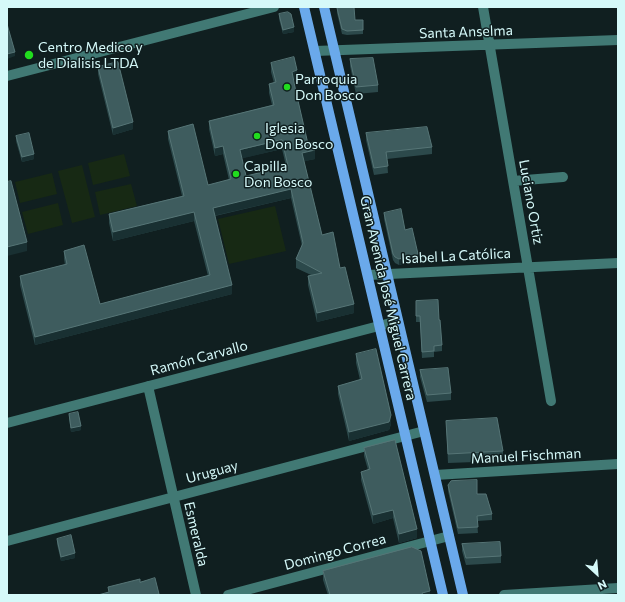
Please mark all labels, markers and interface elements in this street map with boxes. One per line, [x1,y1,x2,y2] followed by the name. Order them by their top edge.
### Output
[419,22,513,42] street label: Santa Anselma
[38,39,143,72] place label: Centro Medico y de Dialisis LTDA
[23,49,35,61] marker: Centro Medico y de Dialisis LTDA
[295,71,363,104] place label: Parroquia Don Bosco
[282,82,292,92] marker: Parroquia Don Bosco
[265,120,333,152] place label: Iglesia Don Bosco
[252,131,262,141] marker: Iglesia Don Bosco
[244,158,312,190] place label: Capilla Don Bosco
[515,158,547,246] street label: Luciano Ortiz
[231,169,241,179] marker: Capilla Don Bosco
[356,194,420,402] street label: Gran Avenida José Miguel Carrera
[401,245,511,267] street label: Isabel La Católica
[148,337,250,379] street label: Ramón Carvallo
[470,445,582,467] street label: Manuel Fischman
[184,457,240,487] street label: Uruguay
[180,500,212,568] street label: Esmeralda
[282,530,388,574] street label: Domingo Correa
[577,554,617,594] north arrow
[596,578,609,593] text: N

